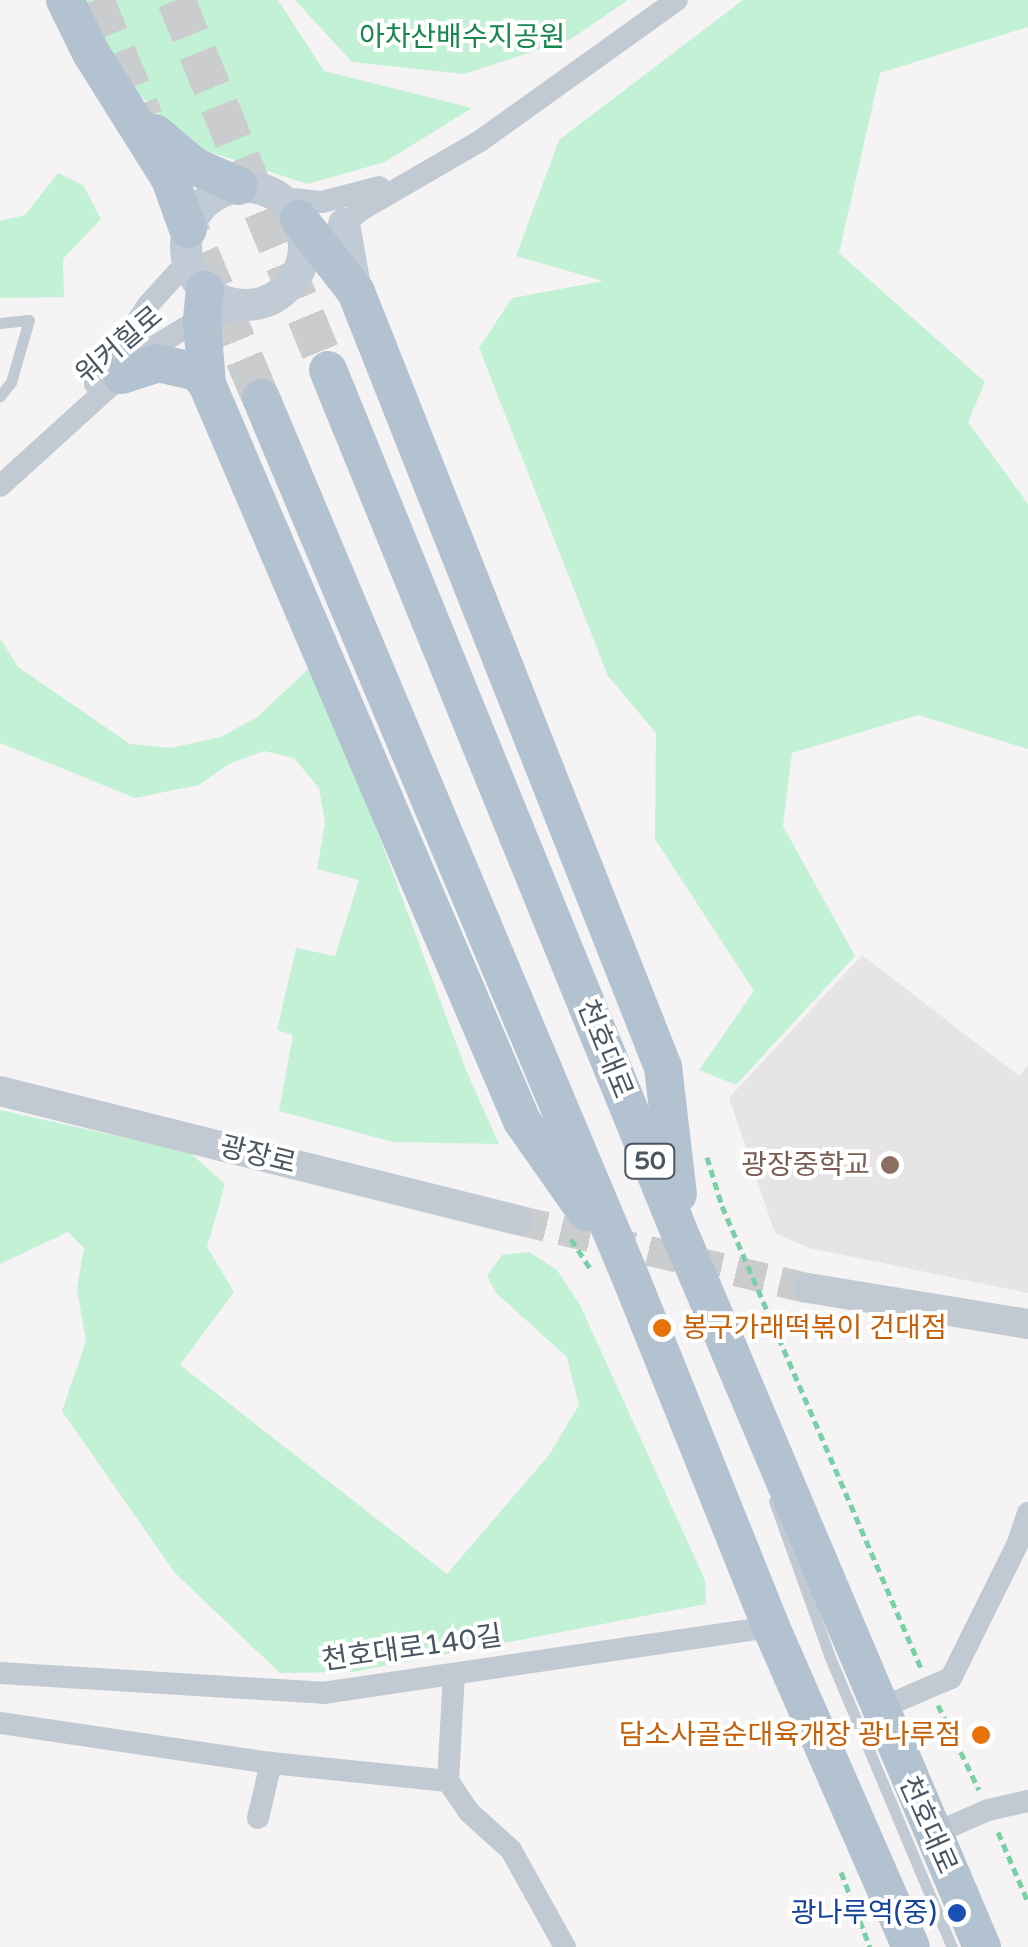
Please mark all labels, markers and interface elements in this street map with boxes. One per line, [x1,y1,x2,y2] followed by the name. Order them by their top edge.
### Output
[359,20,565,54] park label: 아차산배수지공원
[69,299,169,391] street label: 워커힐로
[570,995,640,1103] street label: 천호대로
[216,1129,300,1181] street label: 광장로
[622,1141,678,1181] road number: 50
[741,1148,870,1182] place label: 광장중학교
[879,1154,901,1176] marker: 광장중학교
[682,1311,947,1345] place label: 봉구가래떡볶이 건대점
[651,1317,673,1339] marker: 봉구가래떡볶이 건대점
[320,1619,504,1677] street label: 천호대로140길
[619,1718,961,1752] place label: 담소사골순대육개장 광나루점
[970,1724,992,1746] marker: 담소사골순대육개장 광나루점
[892,1771,964,1879] street label: 천호대로
[791,1896,937,1930] place label: 광나루역(중)
[946,1902,968,1924] marker: 광나루역(중)

